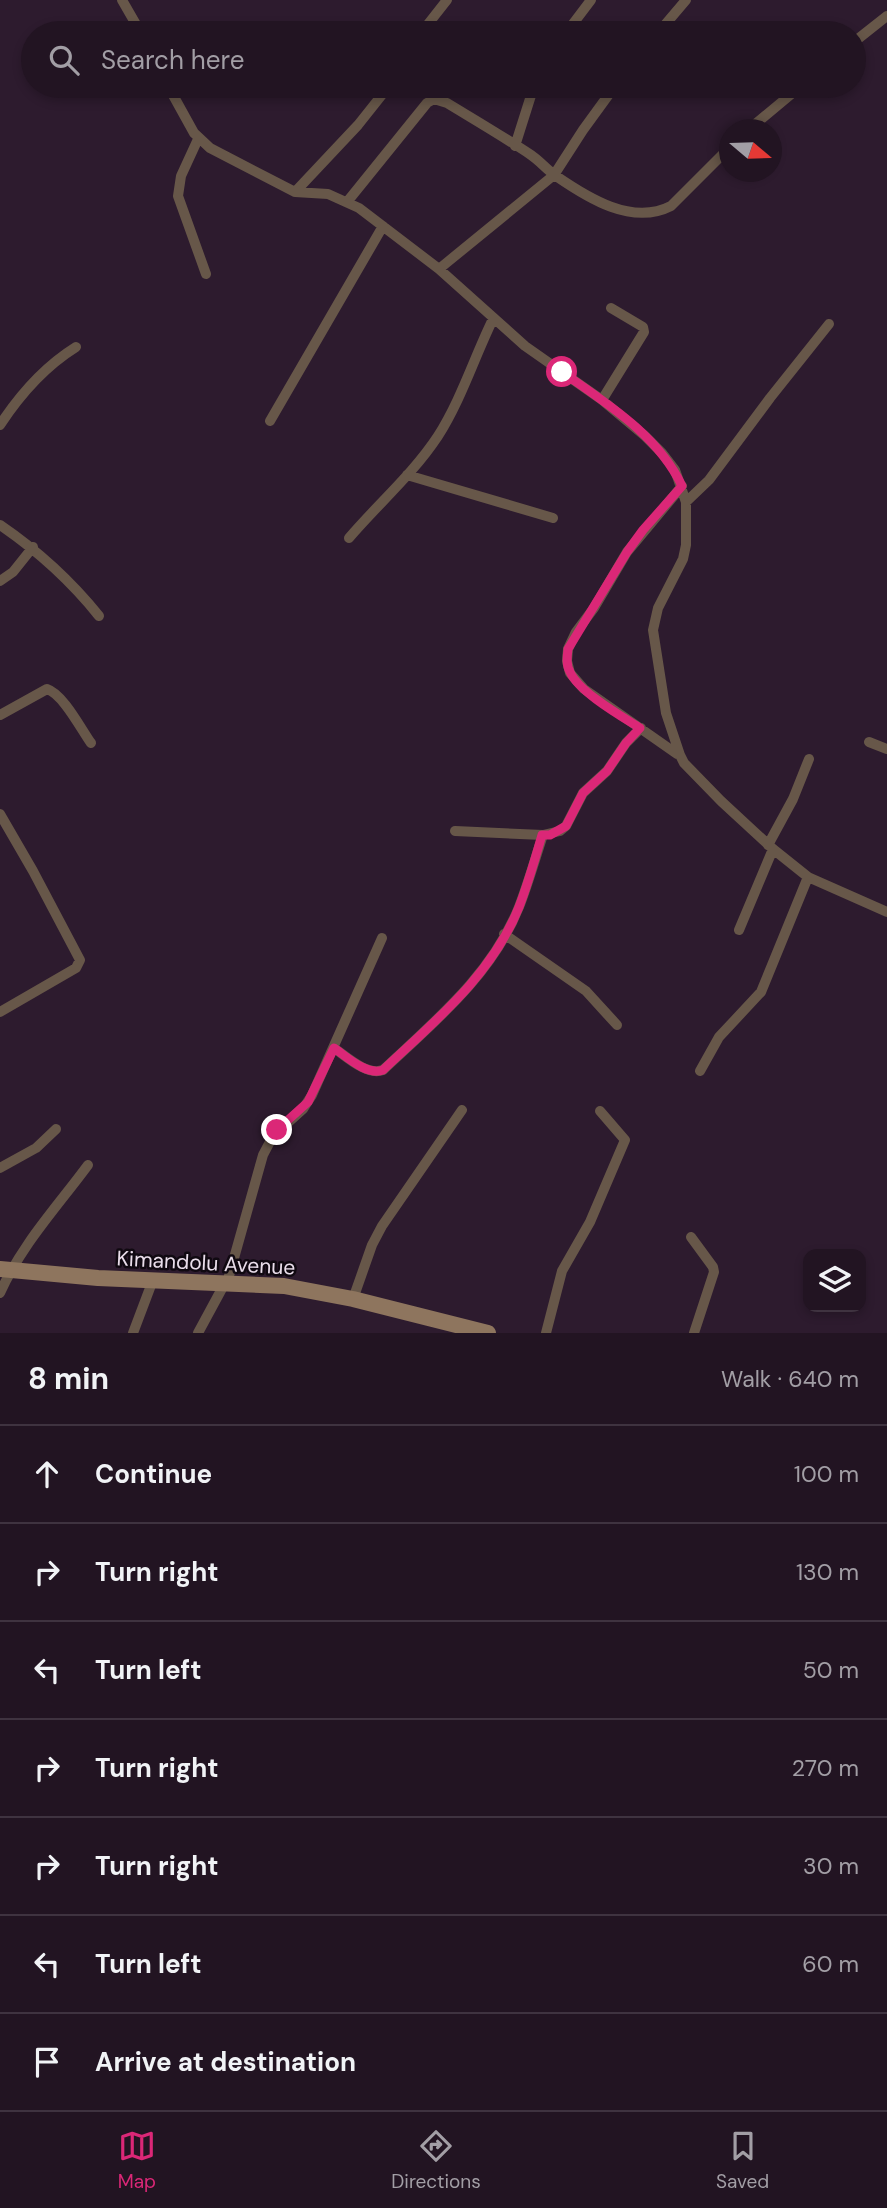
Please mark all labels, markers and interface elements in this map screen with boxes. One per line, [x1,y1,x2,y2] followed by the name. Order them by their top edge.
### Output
[21,21,866,98] search box
[45,41,83,79] icon: search
[101,43,244,77] text: Search here
[719,119,782,182] north arrow
[546,356,577,387] route start
[261,1114,292,1145] route end
[116,1244,296,1282] street label: Kimandolu Avenue
[803,1249,866,1312] map controls
[803,1249,866,1312] button: layers
[28,1359,109,1398] text: 8 min
[721,1364,859,1394] text: Walk · 640 m
[28,1455,66,1493] icon: ahead
[95,1457,212,1491] text: Continue
[794,1459,859,1489] text: 100 m
[28,1553,66,1591] icon: right
[95,1555,219,1589] text: Turn right
[796,1557,859,1587] text: 130 m
[28,1651,66,1689] icon: left
[95,1653,202,1687] text: Turn left
[803,1655,859,1685] text: 50 m
[28,1749,66,1787] icon: right
[95,1751,219,1785] text: Turn right
[792,1753,859,1783] text: 270 m
[28,1847,66,1885] icon: right
[95,1849,219,1883] text: Turn right
[803,1851,859,1881] text: 30 m
[28,1945,66,1983] icon: left
[95,1947,202,1981] text: Turn left
[802,1949,859,1979] text: 60 m
[28,2043,66,2081] icon: arrive
[95,2045,356,2079] text: Arrive at destination
[118,2127,156,2194] tab: Map
[391,2127,481,2194] tab: Directions
[716,2127,769,2194] tab: Saved

